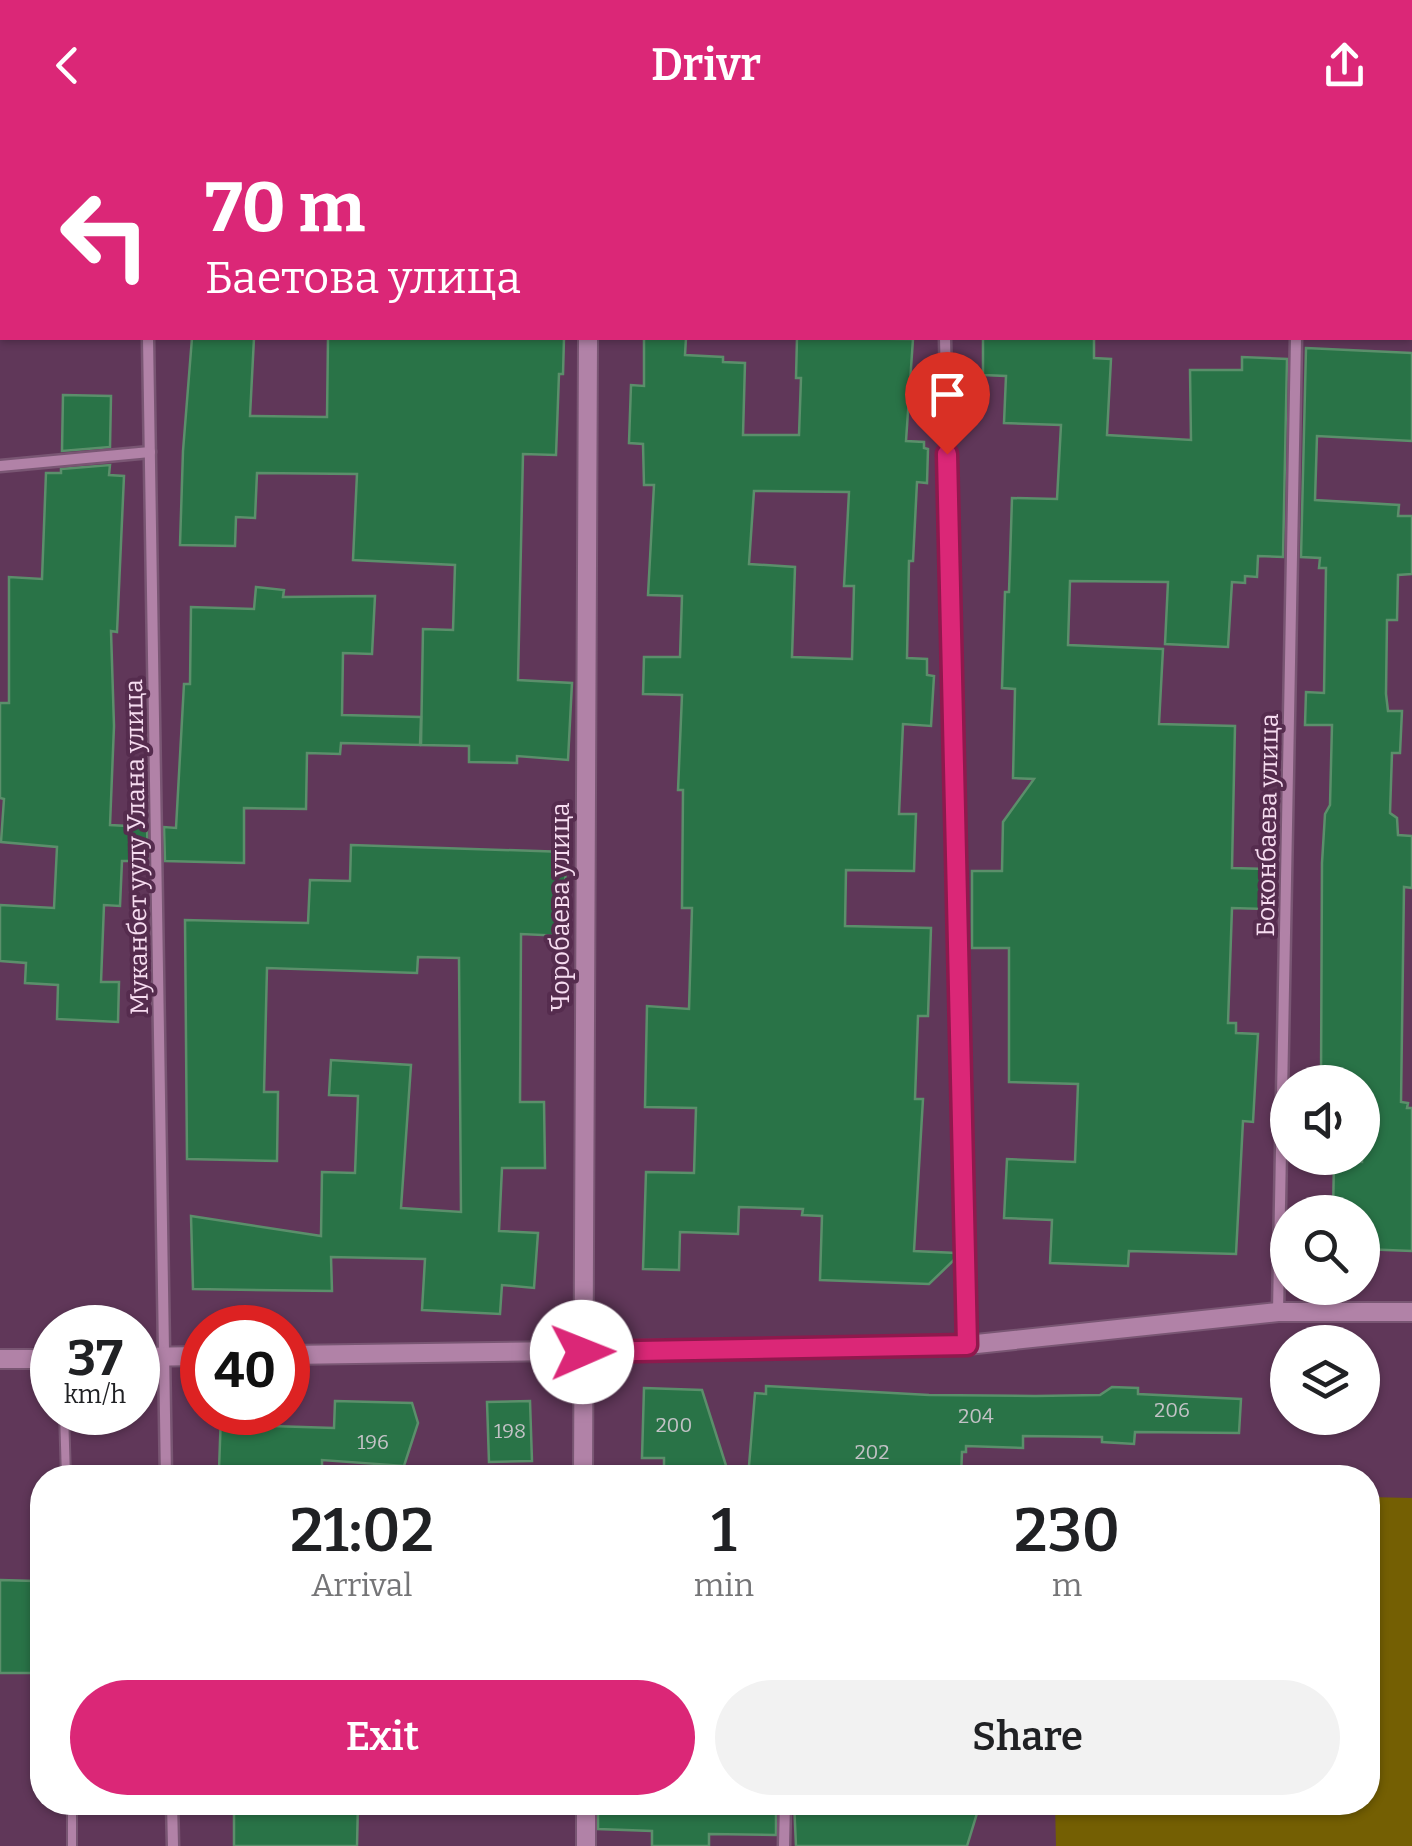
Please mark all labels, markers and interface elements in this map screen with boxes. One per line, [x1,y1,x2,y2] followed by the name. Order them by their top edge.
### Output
[40,38,95,93] icon: back
[651,38,761,92] text: Drivr
[1317,38,1372,93] icon: share
[205,166,365,250] text: 70 m
[40,170,170,300] icon: left
[205,251,521,305] text: Баетова улица
[905,352,990,455] pin
[920,367,975,422] icon: arrive
[119,679,155,1015] street label: Муканбет уулу Улана улица
[1251,713,1285,937] street label: Боконбаева улица
[546,802,576,1012] street label: Чоробаева улица
[1270,1065,1380,1435] map controls
[1270,1065,1380,1175] button: sound
[1270,1195,1380,1305] button: search
[530,1300,634,1404] position arrow
[180,1305,310,1435] speed limit sign: 40
[1270,1325,1380,1435] button: layers
[67,1328,123,1388] text: 37
[64,1380,126,1410] text: km/h
[1154,1398,1190,1422] house number: 206
[958,1404,994,1428] house number: 204
[656,1413,692,1437] house number: 200
[494,1419,526,1443] house number: 198
[357,1430,389,1454] house number: 196
[855,1440,889,1464] house number: 202
[290,1495,434,1567] text: 21:02
[711,1495,737,1567] text: 1
[1014,1495,1120,1567] text: 230
[311,1566,413,1604] text: Arrival
[694,1566,754,1604] text: min
[1052,1566,1082,1604] text: m
[70,1680,695,1795] button: Exit
[715,1680,1340,1795] button: Share

